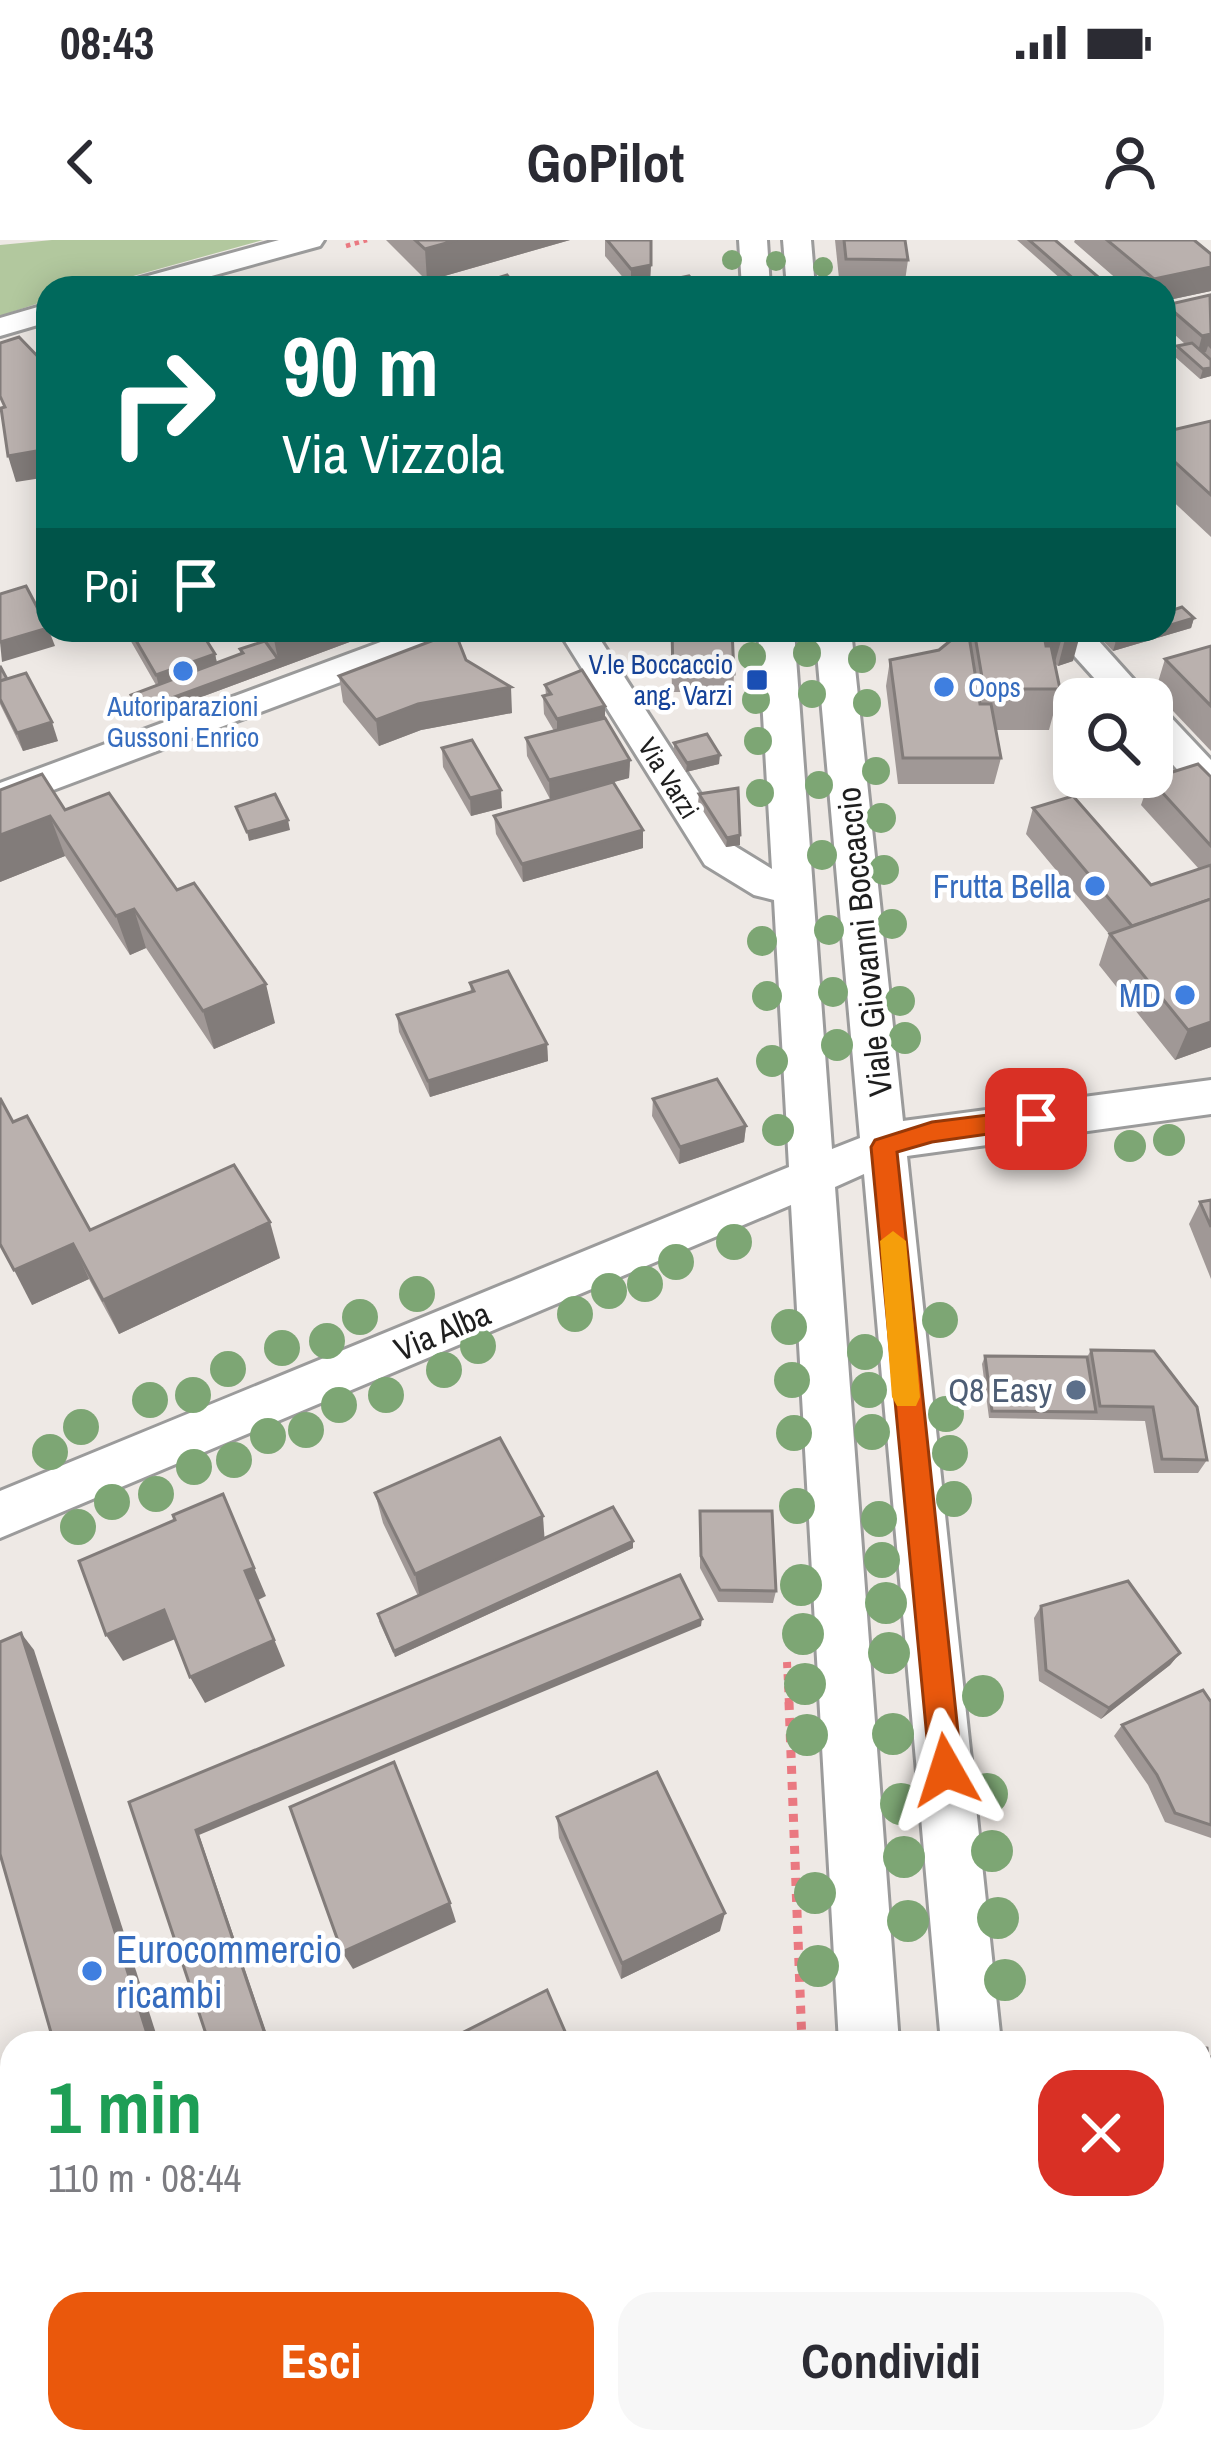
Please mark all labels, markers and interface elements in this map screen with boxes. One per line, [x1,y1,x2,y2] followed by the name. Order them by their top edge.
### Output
[60,12,154,73] text: 08:43
[527,126,684,199] text: GoPilot
[48,129,114,195] icon: back
[1097,129,1163,195] icon: person
[282,309,439,422] text: 90 m
[84,324,240,480] icon: right
[282,417,504,490] text: Via Vizzola
[163,552,229,618] icon: arrive
[84,555,139,616] text: Poi
[589,646,733,713] place label: V.le Boccaccio ang. Varzi
[170,658,196,684] marker: Autoriparazioni Gussoni Enrico
[744,667,770,693] marker: V.le Boccaccio ang. Varzi
[968,669,1021,705] place label: Oops
[931,674,957,700] marker: Oops
[1053,678,1173,798] map controls
[1053,678,1173,798] button: search
[106,688,259,755] place label: Autoriparazioni Gussoni Enrico
[630,731,708,825] street label: Via Varzi
[826,785,902,1099] street label: Viale Giovanni Boccaccio
[933,864,1071,908] place label: Frutta Bella
[1082,873,1108,899] marker: Frutta Bella
[1119,973,1161,1017] place label: MD
[1172,982,1198,1008] marker: MD
[985,1068,1087,1170] pin
[1003,1086,1069,1152] icon: arrive
[387,1291,497,1371] street label: Via Alba
[948,1368,1052,1412] place label: Q8 Easy
[1063,1377,1089,1403] marker: Q8 Easy
[883,1707,1009,1833] position arrow
[116,1923,342,2020] place label: Eurocommercio ricambi
[79,1958,105,1984] marker: Eurocommercio ricambi
[48,2058,202,2155] text: 1 min
[1038,2070,1164,2196] button: close
[48,2152,241,2204] text: 110 m · 08:44
[48,2292,594,2430] button: Esci
[618,2292,1164,2430] button: Condividi

